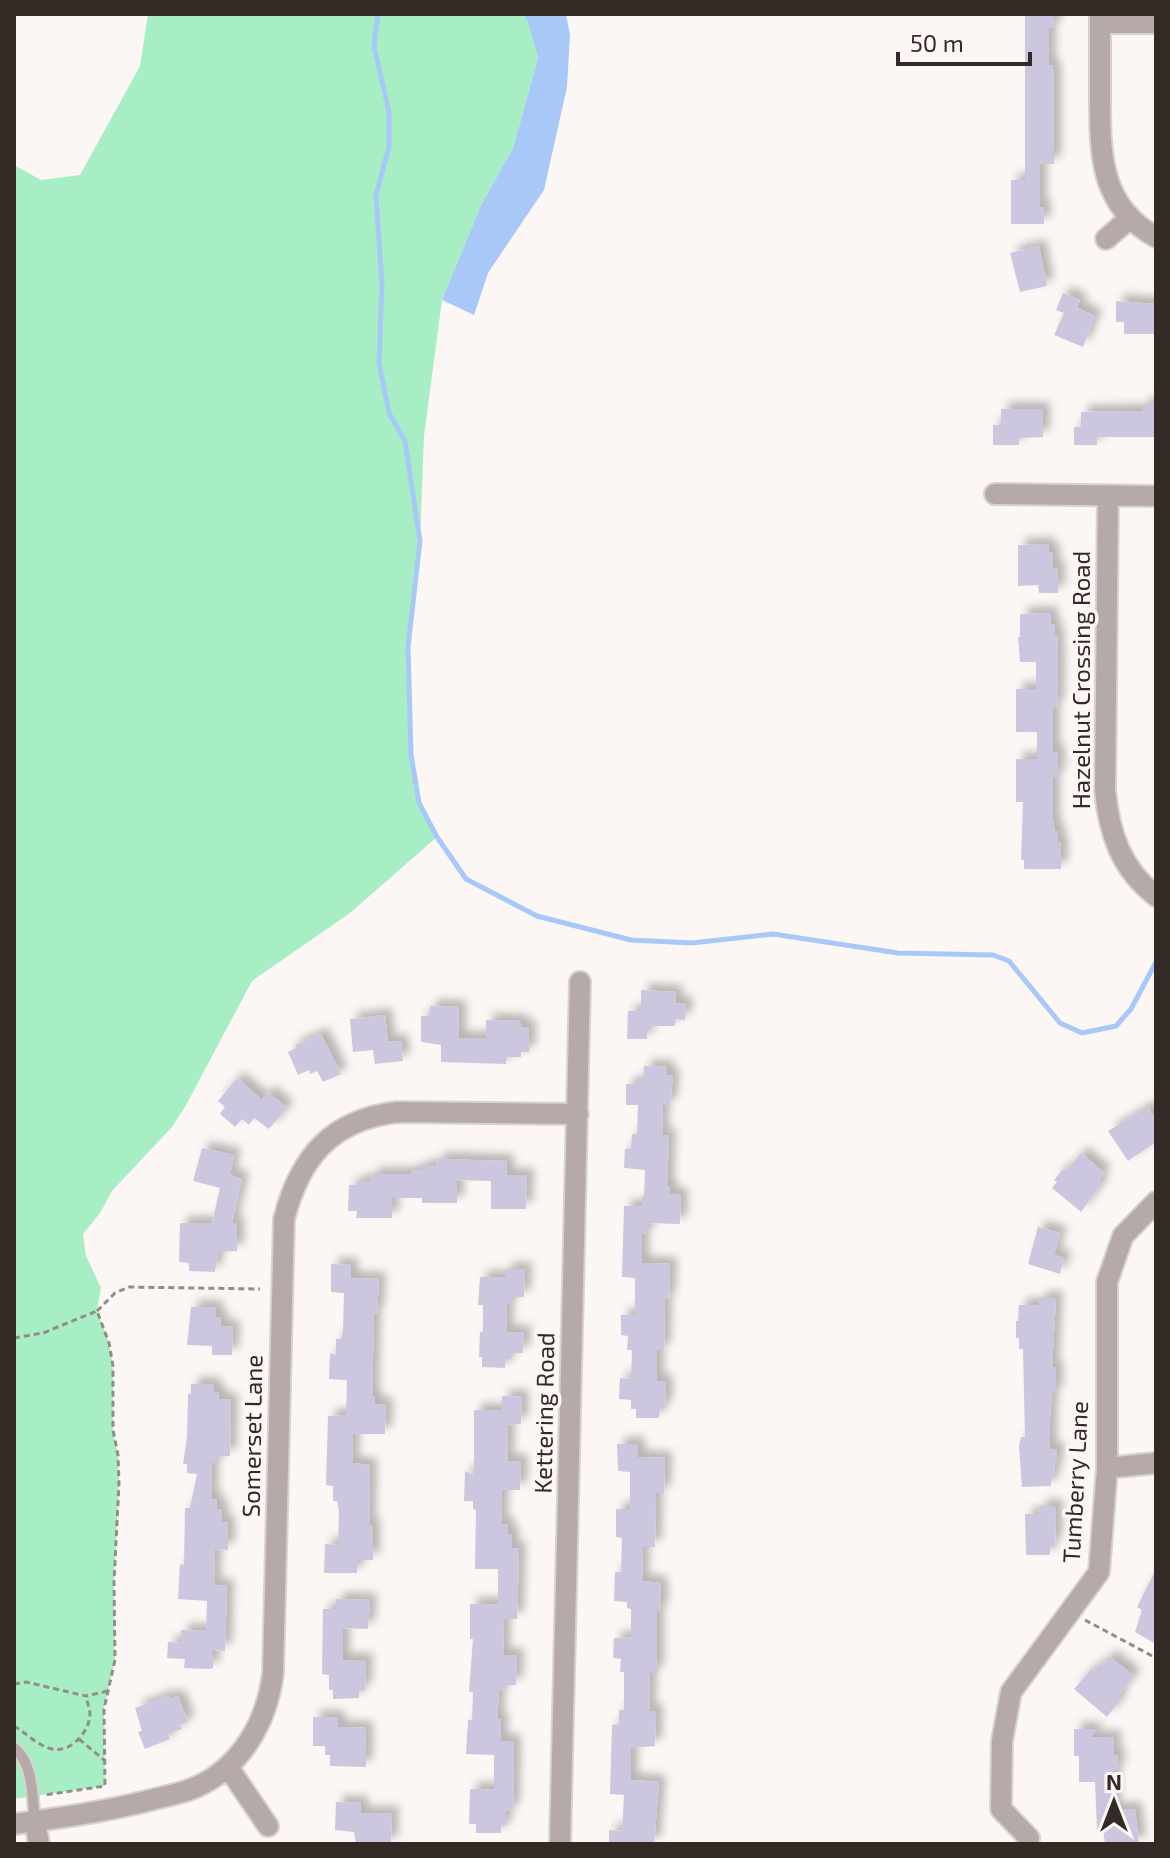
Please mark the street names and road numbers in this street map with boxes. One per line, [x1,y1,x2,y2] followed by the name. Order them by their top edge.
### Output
[1066,551,1095,809] street label: Hazelnut Crossing Road
[528,1332,559,1494] street label: Kettering Road
[236,1354,267,1517] street label: Somerset Lane
[1056,1400,1093,1564] street label: Tumberry Lane

